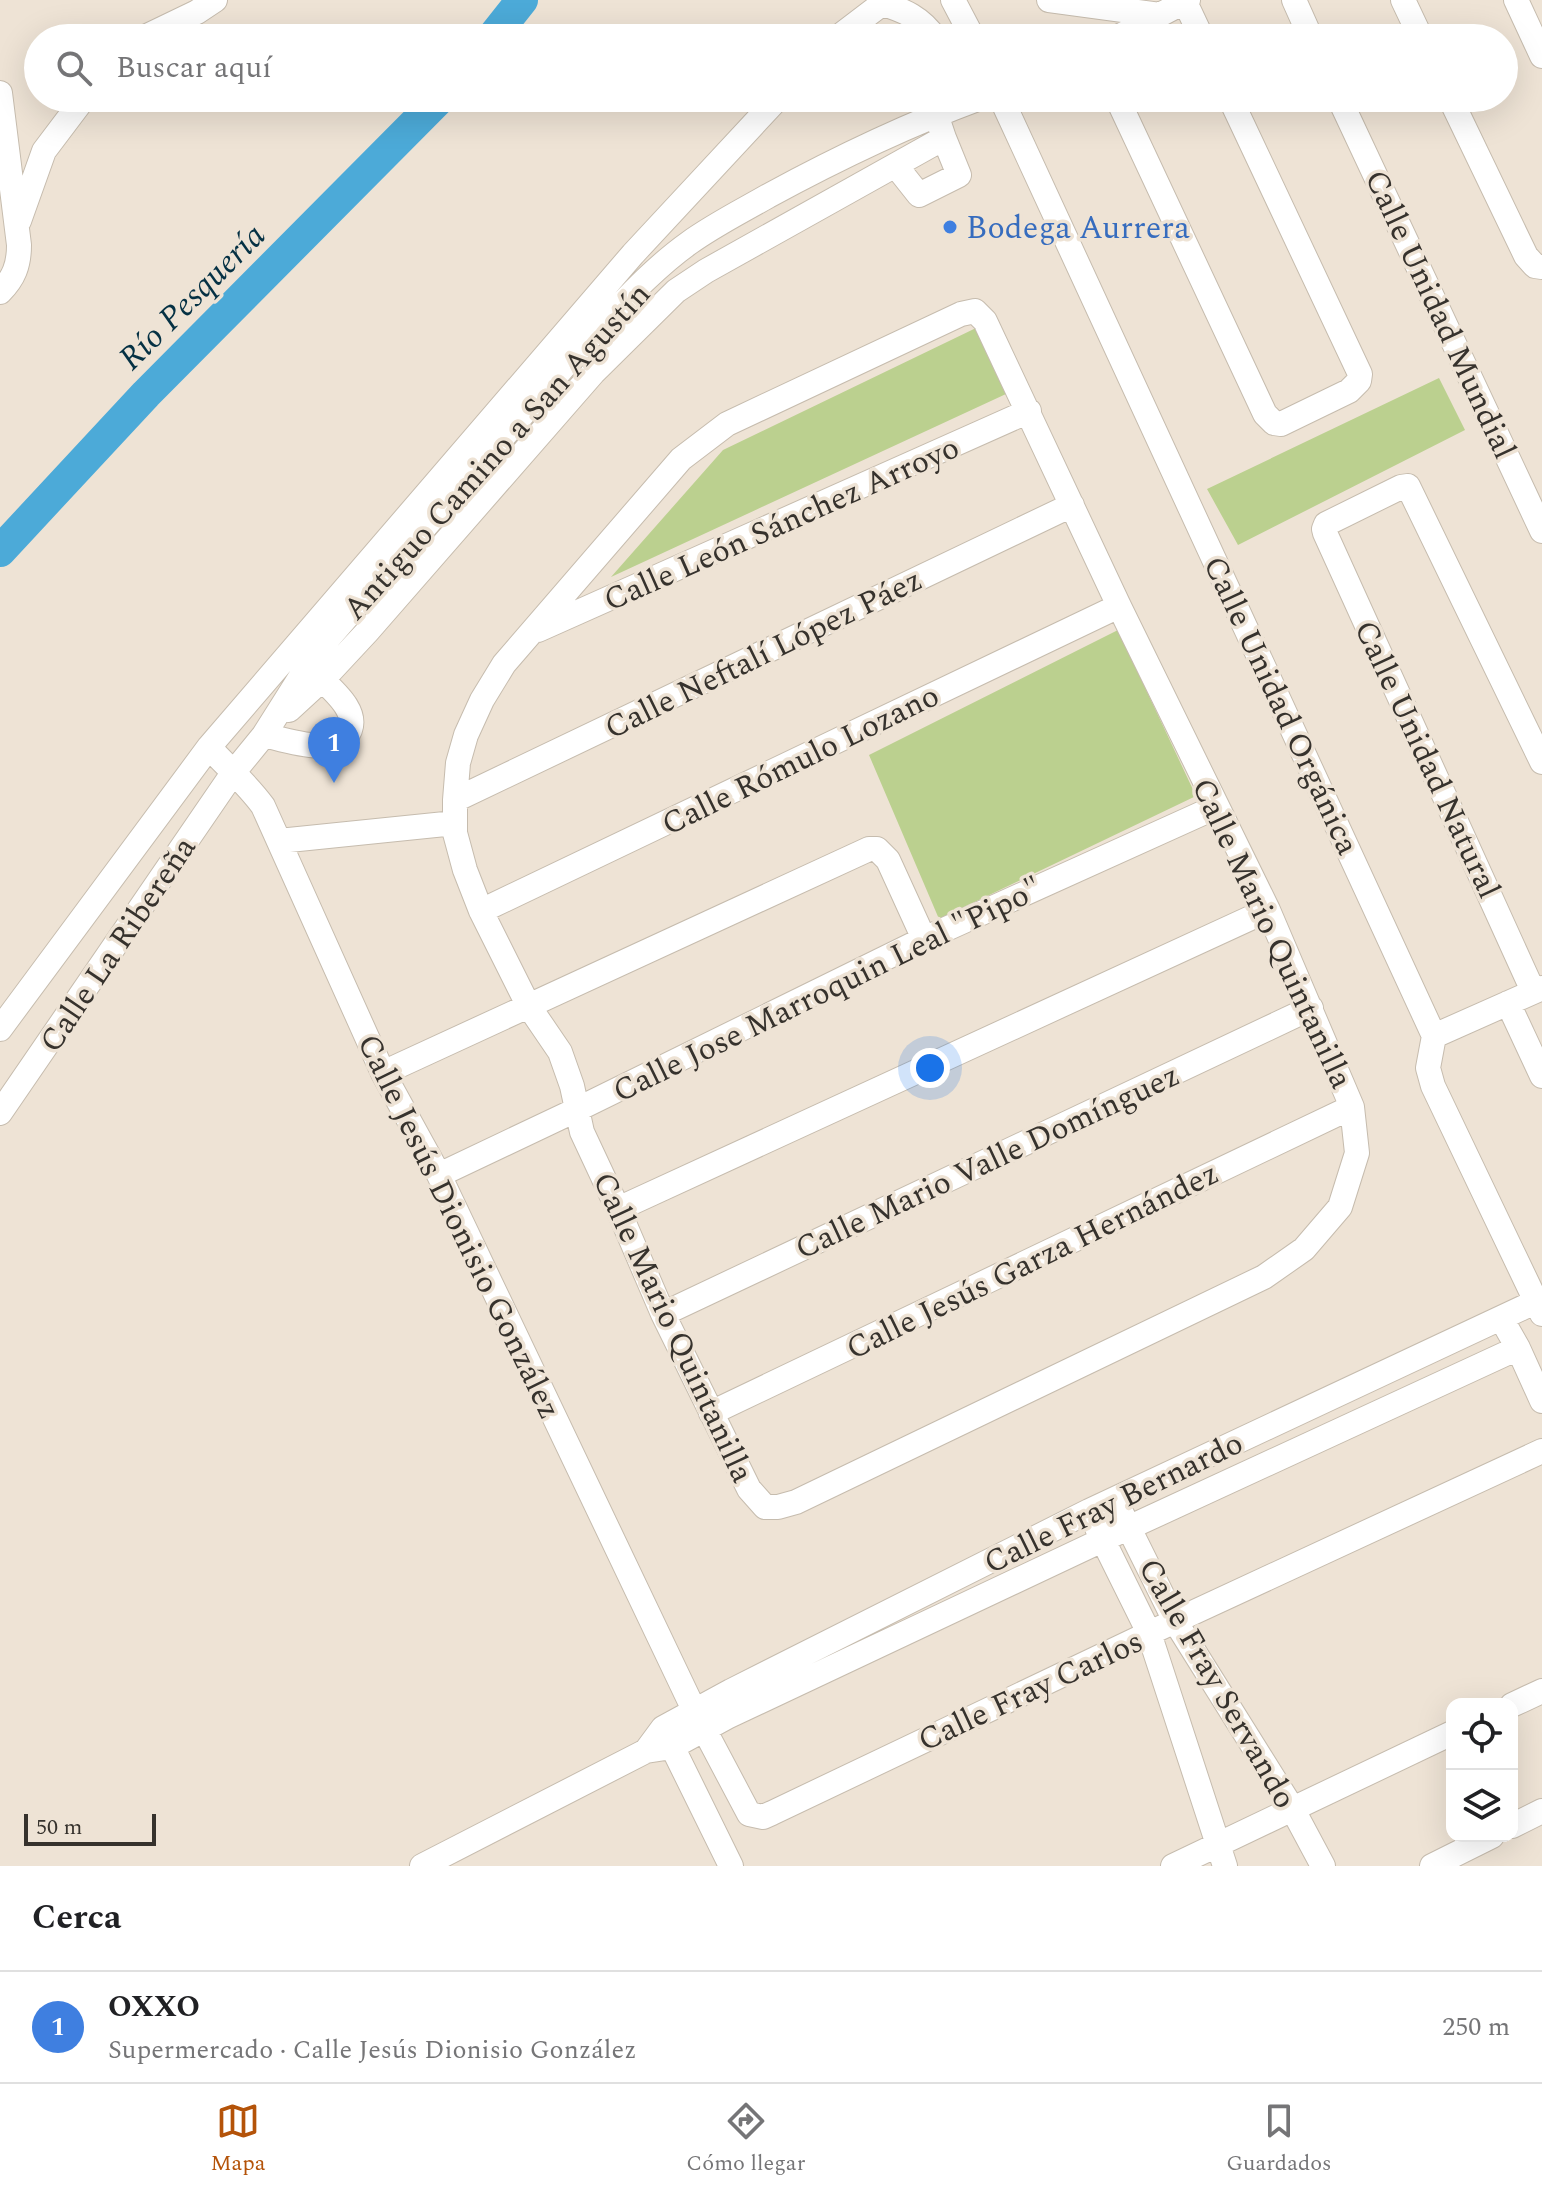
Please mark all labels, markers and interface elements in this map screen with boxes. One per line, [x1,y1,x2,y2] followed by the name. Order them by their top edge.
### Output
[24,24,1518,112] search box
[116,45,272,91] text: Buscar aquí
[52,46,96,90] icon: search
[1351,162,1528,467] street label: Calle Unidad Mundial
[966,204,1190,253] place label: Bodega Aurrera
[107,212,278,383] water label: Río Pesquería
[941,218,959,236] marker: Bodega Aurrera
[331,272,663,632] street label: Antiguo Camino a San Agustín
[596,424,967,625] street label: Calle León Sánchez Arroyo
[1190,548,1372,864] street label: Calle Unidad Orgánica
[596,556,931,753] street label: Calle Neftalí López Páez
[1341,612,1513,907] street label: Calle Unidad Natural
[653,672,948,849] street label: Calle Rómulo Lozano
[308,717,360,783] pin: 1
[1178,770,1365,1097] street label: Calle Mario Quintanilla
[27,826,209,1063] street label: Calle La Ribereña
[604,865,1051,1116] street label: Calle Jose Marroquin Leal "Pipo"
[344,1026,573,1428] street label: Calle Jesús Dionisio González
[910,1048,950,1088] your location
[787,1052,1188,1273] street label: Calle Mario Valle Domínguez
[838,1150,1227,1373] street label: Calle Jesús Garza Hernández
[579,1164,766,1491] street label: Calle Mario Quintanilla
[976,1419,1252,1587] street label: Calle Fray Bernardo
[1125,1549,1308,1818] street label: Calle Fray Servando
[910,1618,1151,1765] street label: Calle Fray Carlos
[1446,1698,1518,1842] map controls
[1446,1698,1518,1770] button: locate
[1446,1770,1518,1842] button: layers
[24,1810,156,1846] scale bar
[36,1811,82,1844] text: 50 m
[32,1892,121,1944] text: Cerca
[108,1984,200,2030] text: OXXO
[51,2007,65,2047] text: 1
[1442,2007,1510,2047] text: 250 m
[108,2030,637,2070] text: Supermercado · Calle Jesús Dionisio González
[210,2099,266,2180] tab: Mapa
[686,2099,805,2180] tab: Cómo llegar
[1226,2099,1332,2180] tab: Guardados

